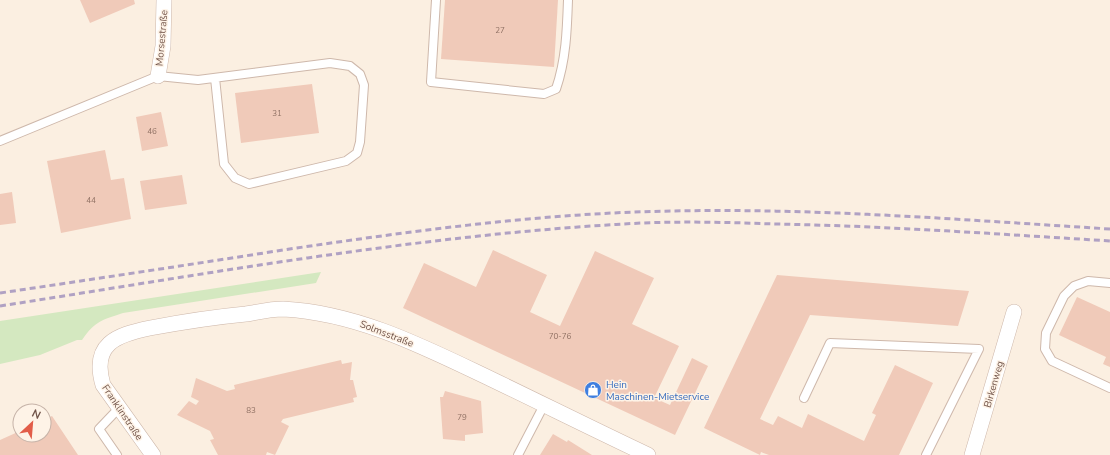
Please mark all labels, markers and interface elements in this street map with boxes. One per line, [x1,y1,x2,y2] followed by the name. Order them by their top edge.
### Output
[153,9,171,67] street label: Morsestraße
[495,25,505,36] house number: 27
[272,108,282,119] house number: 31
[147,126,157,137] house number: 46
[86,195,96,206] house number: 44
[358,317,416,351] street label: Solmsstraße
[549,331,571,342] house number: 70-76
[981,359,1007,409] street label: Birkenweg
[606,378,709,404] place label: Hein Maschinen-Mietservice
[583,380,603,400] shop icon: Hein Maschinen-Mietservice
[98,382,146,443] street label: Franklinstraße
[12,403,52,443] north arrow
[246,405,256,416] house number: 83
[29,406,43,423] text: N
[457,412,467,423] house number: 79

